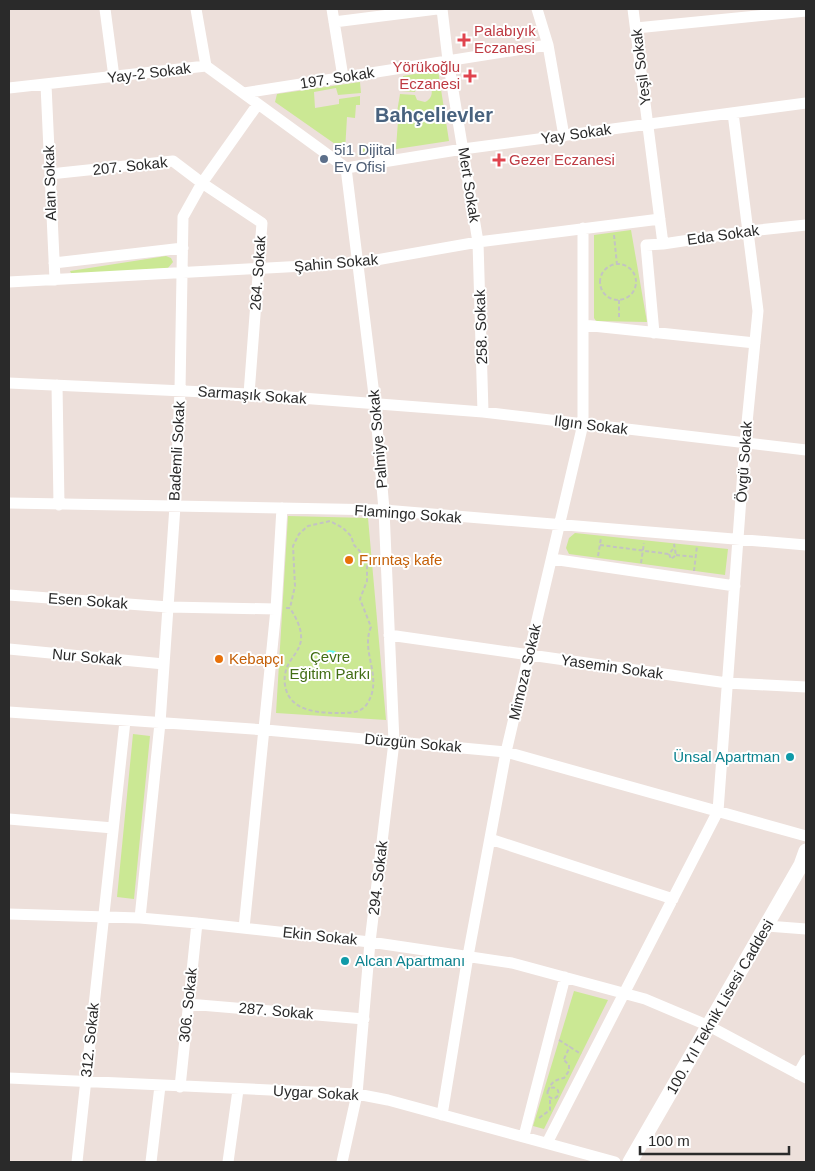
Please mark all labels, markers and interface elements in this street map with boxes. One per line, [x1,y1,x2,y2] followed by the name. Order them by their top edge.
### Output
[474,22,536,56] place label: Palabıyık Eczanesi
[627,27,654,106] street label: Yeşil Sokak
[458,34,470,46] marker: Palabıyık Eczanesi
[392,58,460,92] place label: Yörükoğlu Eczanesi
[106,59,192,86] street label: Yay-2 Sokak
[299,63,376,92] street label: 197. Sokak
[464,70,476,82] marker: Yörükoğlu Eczanesi
[375,104,493,126] district label: Bahçelievler
[540,120,613,147] street label: Yay Sokak
[334,141,395,175] place label: 5i1 Dijital Ev Ofisi
[40,144,59,221] street label: Alan Sokak
[455,146,484,224] street label: Mert Sokak
[509,151,615,168] place label: Gezer Eczanesi
[92,153,169,178] street label: 207. Sokak
[318,153,330,165] marker: 5i1 Dijital Ev Ofisi
[493,154,505,166] marker: Gezer Eczanesi
[686,221,761,248] street label: Eda Sokak
[246,234,269,311] street label: 264. Sokak
[293,250,379,275] street label: Şahin Sokak
[471,289,490,365] street label: 258. Sokak
[197,382,308,407] street label: Sarmaşık Sokak
[365,388,390,489] street label: Palmiye Sokak
[165,400,188,501] street label: Bademli Sokak
[553,412,629,438] street label: Ilgın Sokak
[732,420,755,503] street label: Övgü Sokak
[354,501,463,526] street label: Flamingo Sokak
[359,551,442,568] place label: Fırıntaş kafe
[343,554,355,566] marker: Fırıntaş kafe
[48,589,129,612] street label: Esen Sokak
[505,622,544,722] street label: Mimoza Sokak
[51,645,123,668] street label: Nur Sokak
[290,648,370,682] park label: Çevre Eğitim Parkı
[229,650,284,667] place label: Kebapçı
[560,651,665,682] street label: Yasemin Sokak
[213,653,225,665] marker: Kebapçı
[364,730,463,755] street label: Düzgün Sokak
[673,748,780,765] place label: Ünsal Apartman
[784,751,796,763] marker: Ünsal Apartman
[364,839,391,916] street label: 294. Sokak
[663,916,777,1097] street label: 100. Yıl Teknik Lisesi Caddesi
[282,923,359,948] street label: Ekin Sokak
[355,952,465,969] place label: Alcan Apartmanı
[339,955,351,967] marker: Alcan Apartmanı
[175,966,200,1043] street label: 306. Sokak
[238,999,315,1022] street label: 287. Sokak
[77,1001,102,1078] street label: 312. Sokak
[273,1082,360,1103] street label: Uygar Sokak
[640,1124,789,1156] scale bar
[648,1132,690,1149] text: 100 m

